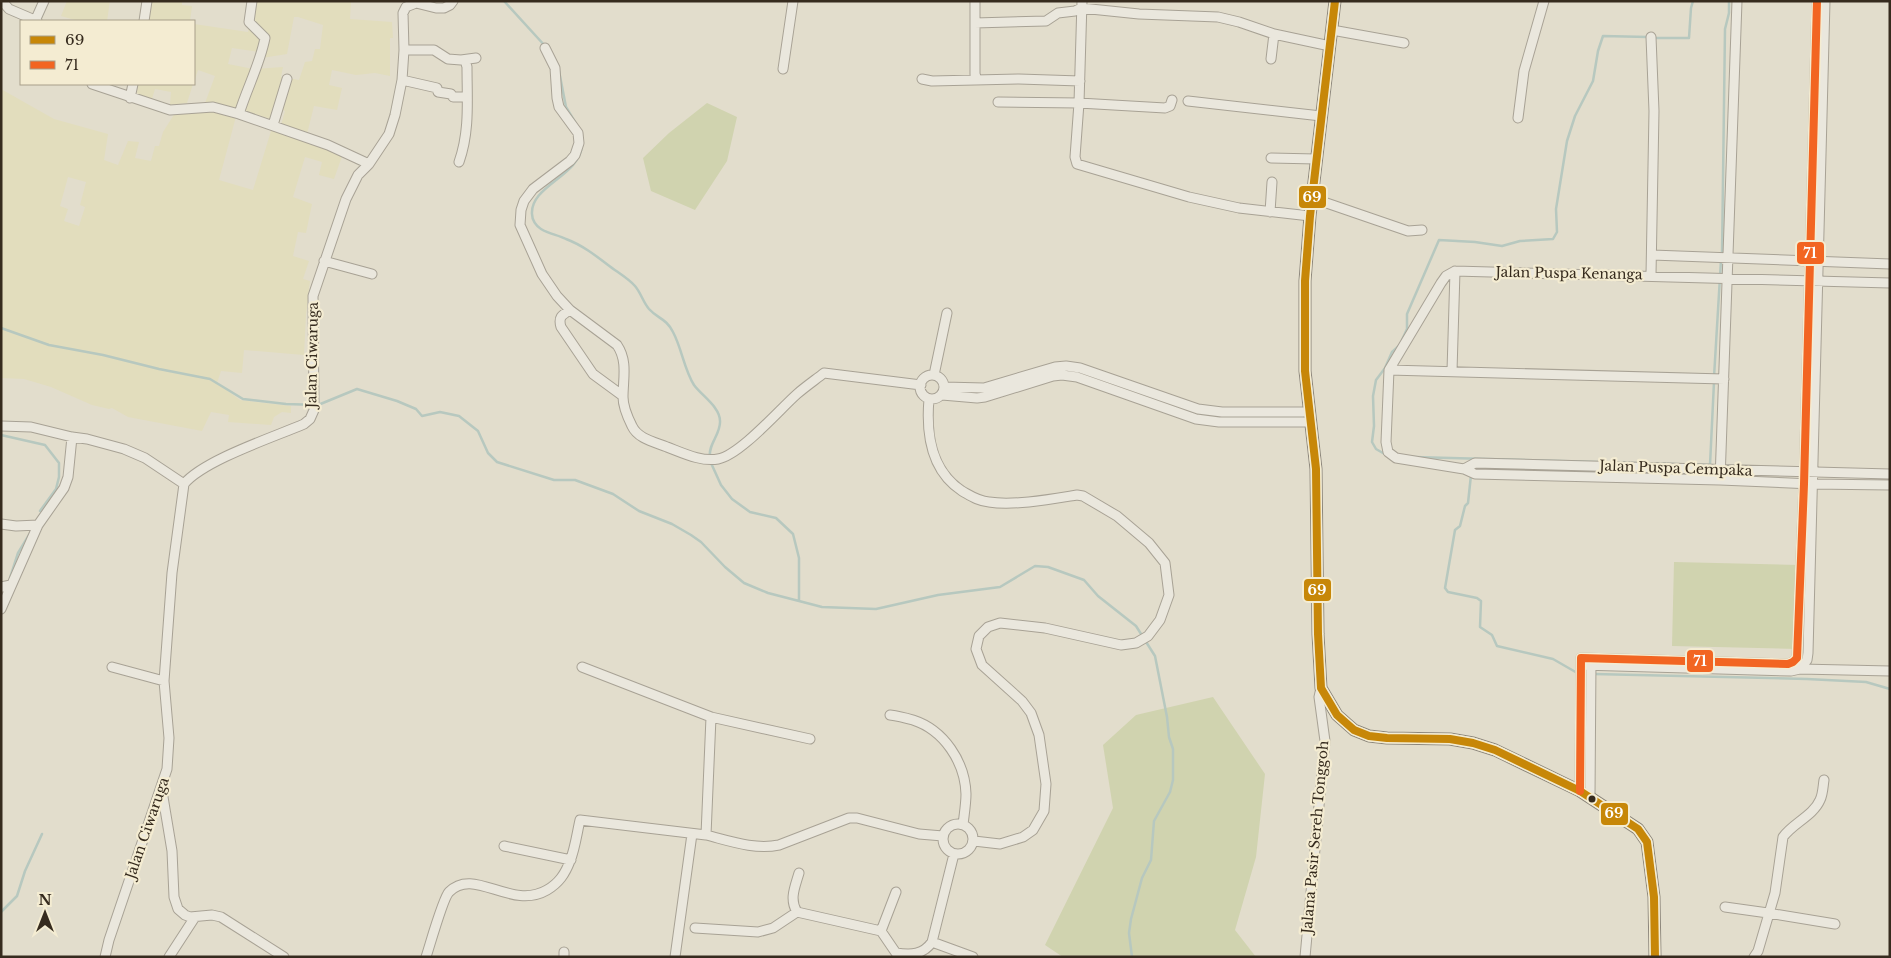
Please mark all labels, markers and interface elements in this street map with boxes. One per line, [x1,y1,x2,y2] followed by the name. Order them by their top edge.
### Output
[20,20,195,85] legend
[65,30,84,49] text: 69
[65,55,79,74] text: 71
[1298,185,1327,209] line badge: 69
[1303,188,1321,206] text: 69
[1796,241,1825,265] line badge: 71
[1803,244,1817,262] text: 71
[1493,263,1643,283] street label: Jalan Puspa Kenanga
[302,301,322,410] street label: Jalan Ciwaruga
[1597,456,1753,480] street label: Jalan Puspa Cempaka
[1303,578,1332,602] line badge: 69
[1308,581,1326,599] text: 69
[1686,649,1714,673] line badge: 71
[1693,652,1707,670] text: 71
[1297,739,1332,936] street label: Jalana Pasir Sereh Tonggoh
[121,775,173,883] street label: Jalan Ciwaruga
[1587,794,1597,804] unlabelled marker
[1600,802,1629,826] line badge: 69
[1605,804,1623,822] text: 69
[20,888,70,938] north arrow
[38,891,52,909] text: N

